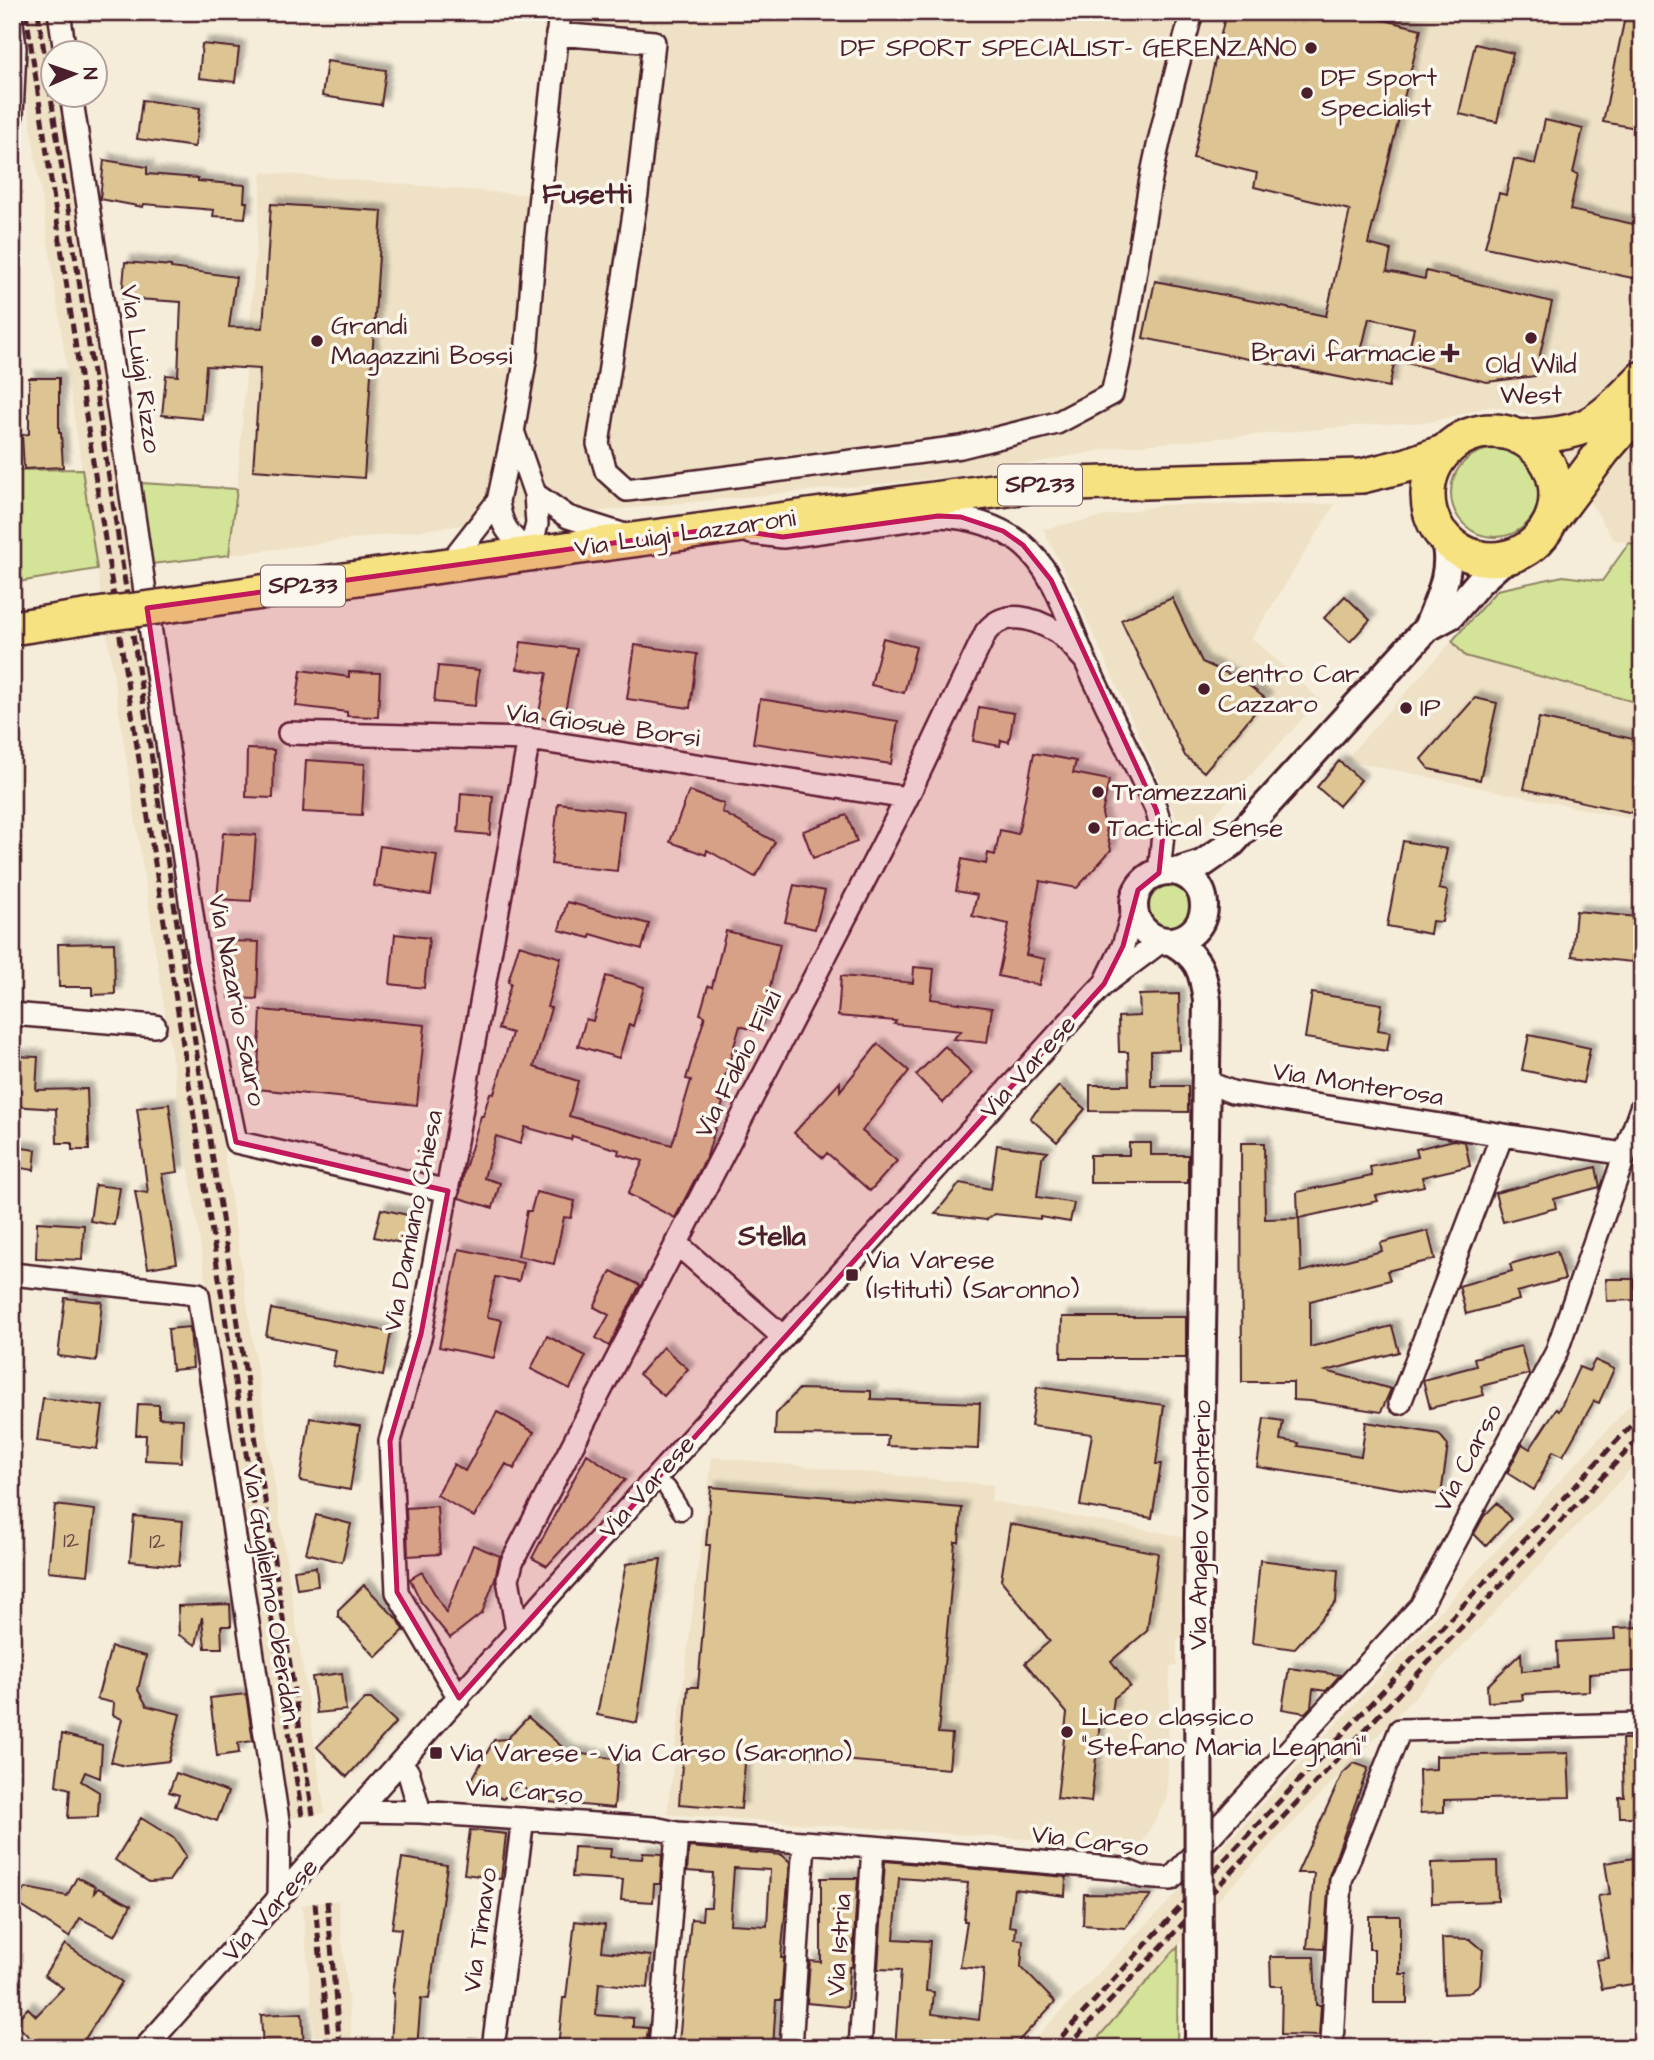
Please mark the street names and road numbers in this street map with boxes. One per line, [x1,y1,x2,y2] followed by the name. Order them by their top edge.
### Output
[109,283,171,456] street label: Via Luigi Rizzo
[998,464,1082,506] road number: SP233
[572,500,798,568] street label: Via Luigi Lazzaroni
[261,566,345,606] road number: SP233
[504,694,702,756] street label: Via Giosuè Borsi
[199,891,275,1109] street label: Via Nazario Sauro
[685,984,791,1144] street label: Via Fabio Filzi
[971,1007,1085,1127] street label: Via Varese
[1270,1053,1446,1115] street label: Via Monterosa
[374,1107,452,1335] street label: Via Damiano Chiesa
[1425,1397,1512,1518] street label: Via Carso
[1180,1399,1222,1650] street label: Via Angelo Volonterio
[590,1427,704,1547] street label: Via Varese
[231,1462,309,1724] street label: Via Guglielmo Oberdan
[464,1769,584,1813] street label: Via Carso
[1029,1816,1151,1866] street label: Via Carso
[213,1850,327,1970] street label: Via Varese
[453,1865,507,1995] street label: Via Timavo
[817,1892,861,1998] street label: Via Istria

